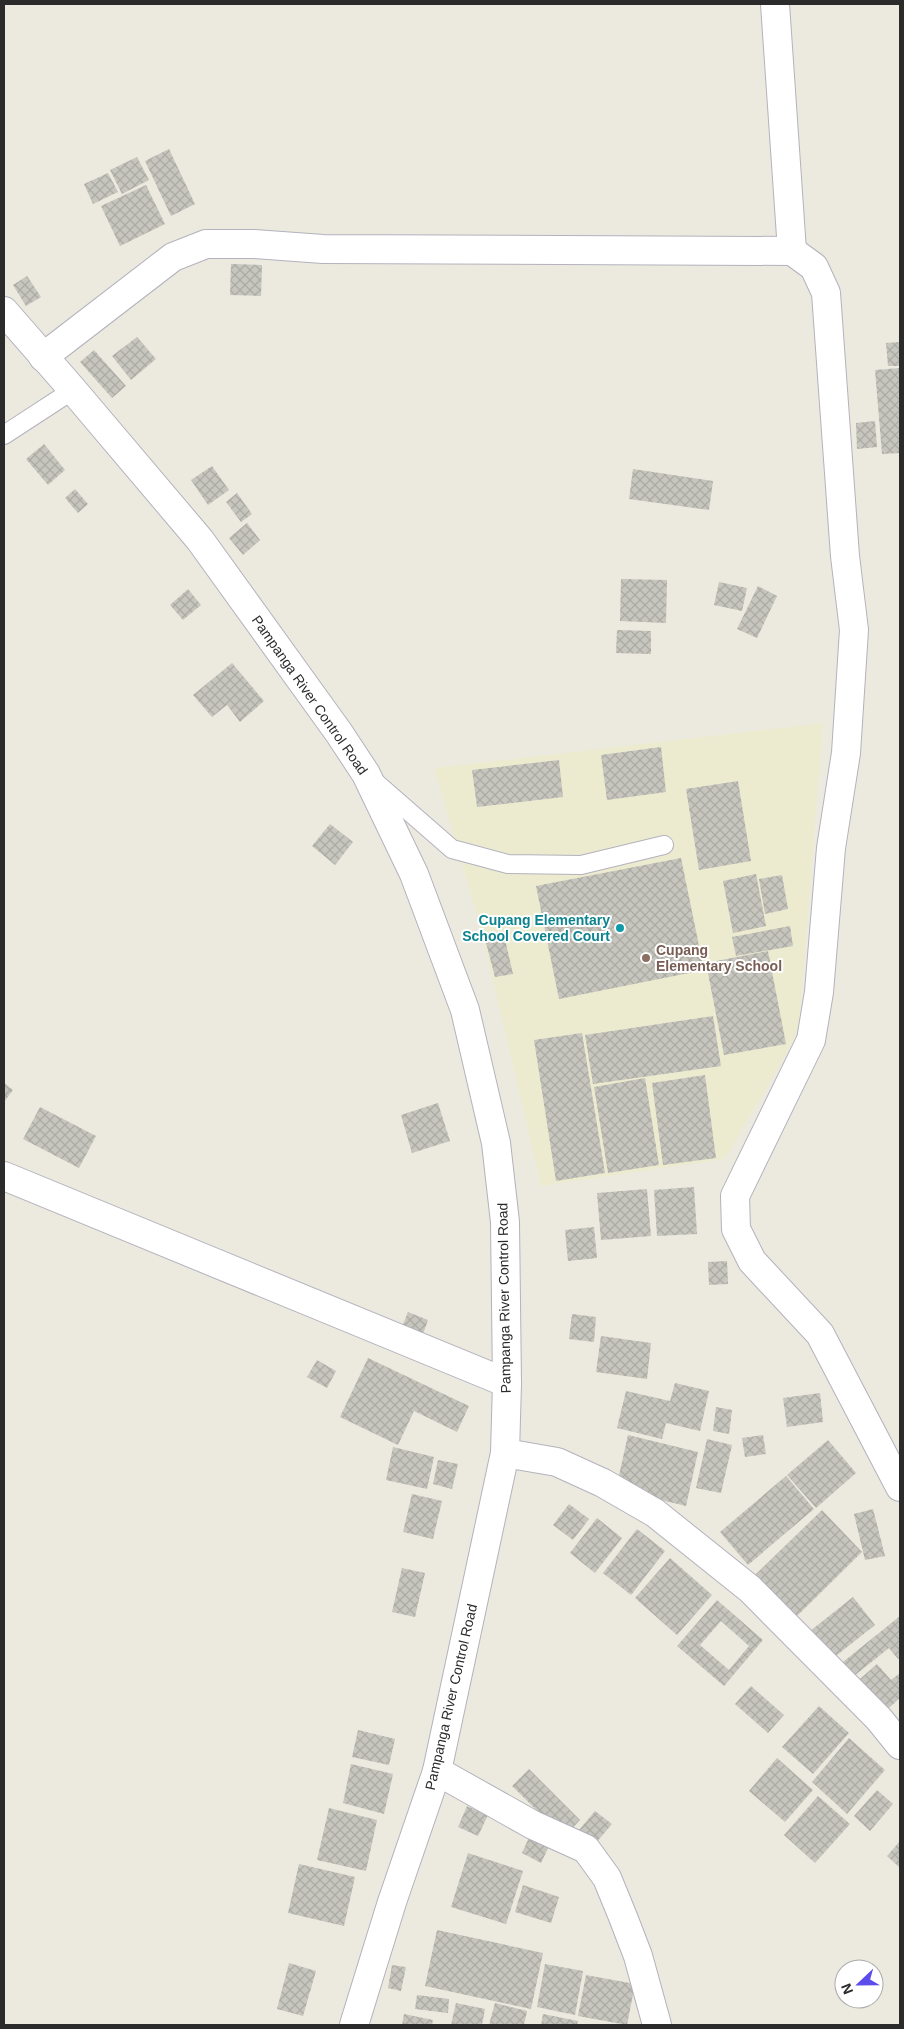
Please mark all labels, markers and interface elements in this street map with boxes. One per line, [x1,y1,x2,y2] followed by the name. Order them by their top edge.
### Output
[249,612,371,778] street label: Pampanga River Control Road
[462,912,610,944] place label: Cupang Elementary School Covered Court
[614,922,626,934] marker: Cupang Elementary School Covered Court
[656,942,782,974] place label: Cupang Elementary School
[640,952,652,964] marker: Cupang Elementary School
[494,1203,514,1393] street label: Pampanga River Control Road
[422,1602,480,1792] street label: Pampanga River Control Road
[834,1959,884,2009] north arrow
[838,1981,856,1997] text: N

